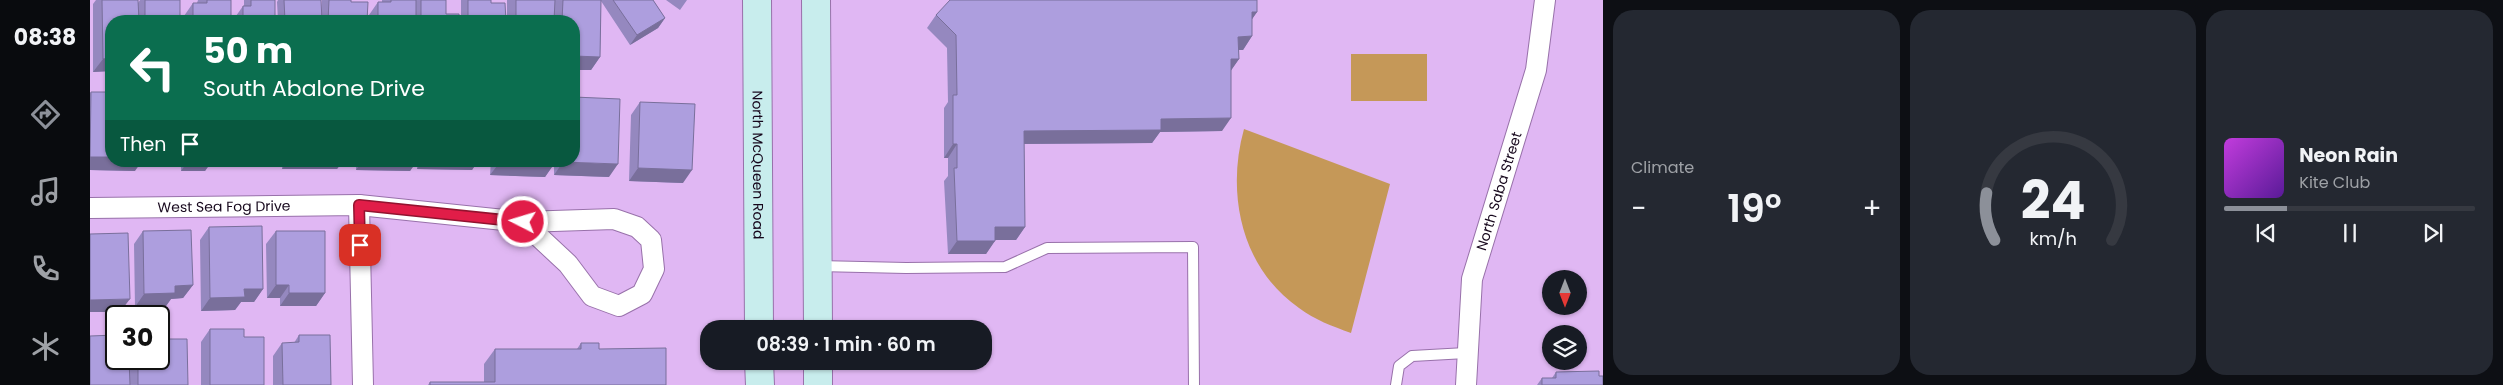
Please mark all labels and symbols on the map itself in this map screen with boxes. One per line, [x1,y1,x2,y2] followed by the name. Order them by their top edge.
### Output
[748,90,768,240] street label: North McQueen Road
[1471,129,1527,253] street label: North Saba Street
[496,195,548,247] position arrow
[157,196,291,217] street label: West Sea Fog Drive
[339,224,381,266] pin
[1542,270,1588,315] north arrow
[105,305,170,370] speed limit sign: 30

